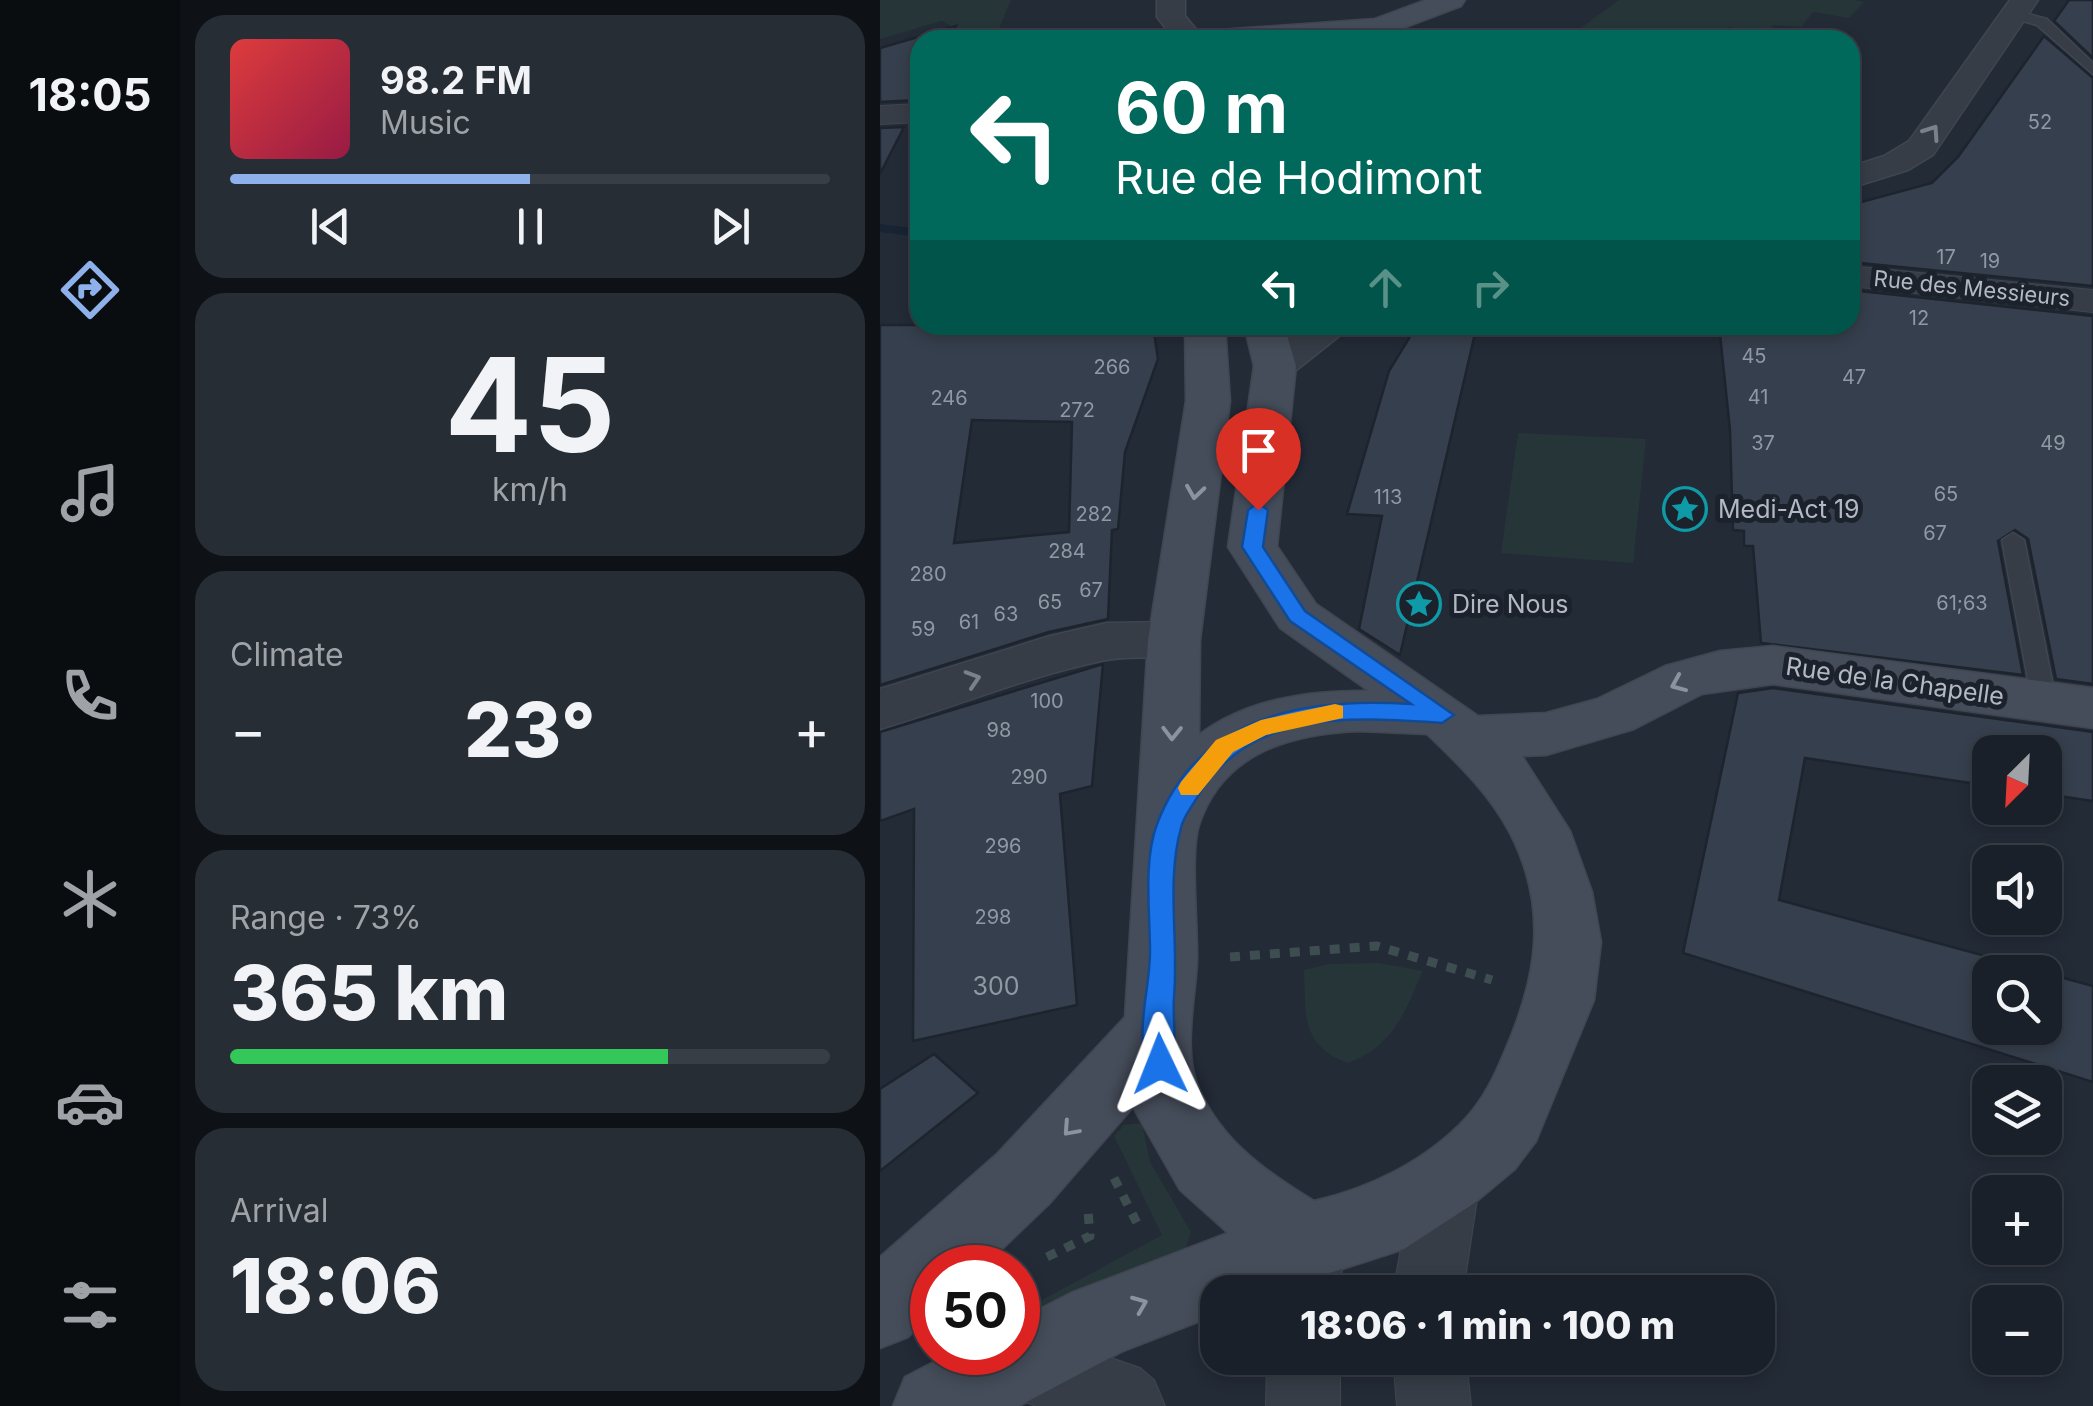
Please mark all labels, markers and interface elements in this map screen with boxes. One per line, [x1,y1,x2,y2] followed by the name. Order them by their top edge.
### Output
[380,57,532,103] text: 98.2 FM
[1115,65,1288,150] text: 60 m
[29,67,151,122] text: 18:05
[950,70,1080,200] icon: left
[380,103,471,142] text: Music
[2028,110,2052,134] house number: 52
[1920,125,1939,143] one-way arrow
[1115,150,1483,205] text: Rue de Hodimont
[303,199,358,254] icon: previous
[503,199,558,254] icon: pause
[703,199,758,254] icon: next
[1936,245,1956,269] house number: 17
[1980,249,2000,273] house number: 19
[55,255,125,325] icon: directions
[1253,260,1308,315] icon: left
[1358,260,1413,315] icon: ahead
[1463,260,1518,315] icon: right
[1873,265,2071,311] street label: Rue des Messieurs
[1909,306,1929,330] house number: 12
[444,326,616,483] text: 45
[1741,344,1767,368] house number: 45
[1093,355,1131,379] house number: 266
[1842,365,1866,389] house number: 47
[1748,385,1768,409] house number: 41
[930,386,968,410] house number: 246
[1059,398,1095,422] house number: 272
[1216,408,1301,511] pin
[1231,423,1286,478] icon: arrive
[1751,431,1775,455] house number: 37
[2040,431,2066,455] house number: 49
[55,458,125,528] icon: music
[492,470,568,509] text: km/h
[1934,482,1958,506] house number: 65
[1186,483,1207,500] one-way arrow
[1374,485,1402,509] house number: 113
[1662,486,1708,532] place icon: Medi-Act 19
[1718,494,1860,524] place label: Medi-Act 19
[1076,502,1112,526] house number: 282
[1923,521,1947,545] house number: 67
[1048,539,1086,563] house number: 284
[909,562,947,586] house number: 280
[1079,578,1103,602] house number: 67
[1396,581,1442,627] place icon: Dire Nous
[1452,589,1569,619] place label: Dire Nous
[1038,590,1062,614] house number: 65
[1936,591,1988,615] house number: 61;63
[994,602,1018,626] house number: 63
[959,610,979,634] house number: 61
[911,617,935,641] house number: 59
[230,635,344,674] text: Climate
[1784,651,2006,711] street label: Rue de la Chapelle
[55,661,125,731] icon: phone
[963,670,980,690] one-way arrow
[1670,672,1688,692] one-way arrow
[464,684,596,775] text: 23°
[1030,689,1064,713] house number: 100
[230,697,266,763] text: −
[794,697,830,763] text: +
[987,718,1011,742] house number: 98
[1161,725,1182,741] one-way arrow
[1972,735,2062,825] north arrow
[1972,735,2062,1375] map controls
[1010,765,1048,789] house number: 290
[984,834,1022,858] house number: 296
[1972,845,2062,935] button: sound
[55,864,125,934] icon: climate
[230,898,422,937] text: Range · 73%
[975,905,1011,929] house number: 298
[230,947,508,1038] text: 365 km
[1972,955,2062,1045] button: search
[973,971,1020,1001] house number: 300
[1108,1012,1212,1116] position arrow
[1972,1065,2062,1155] button: layers
[55,1067,125,1137] icon: car
[1063,1117,1081,1136] one-way arrow
[1972,1175,2062,1265] button: +
[230,1191,328,1230] text: Arrival
[230,1240,441,1331] text: 18:06
[910,1245,1040,1375] speed limit sign: 50
[55,1270,125,1340] icon: filters
[1972,1285,2062,1375] button: −
[1130,1296,1148,1316] one-way arrow
[1300,1302,1675,1348] text: 18:06 · 1 min · 100 m

